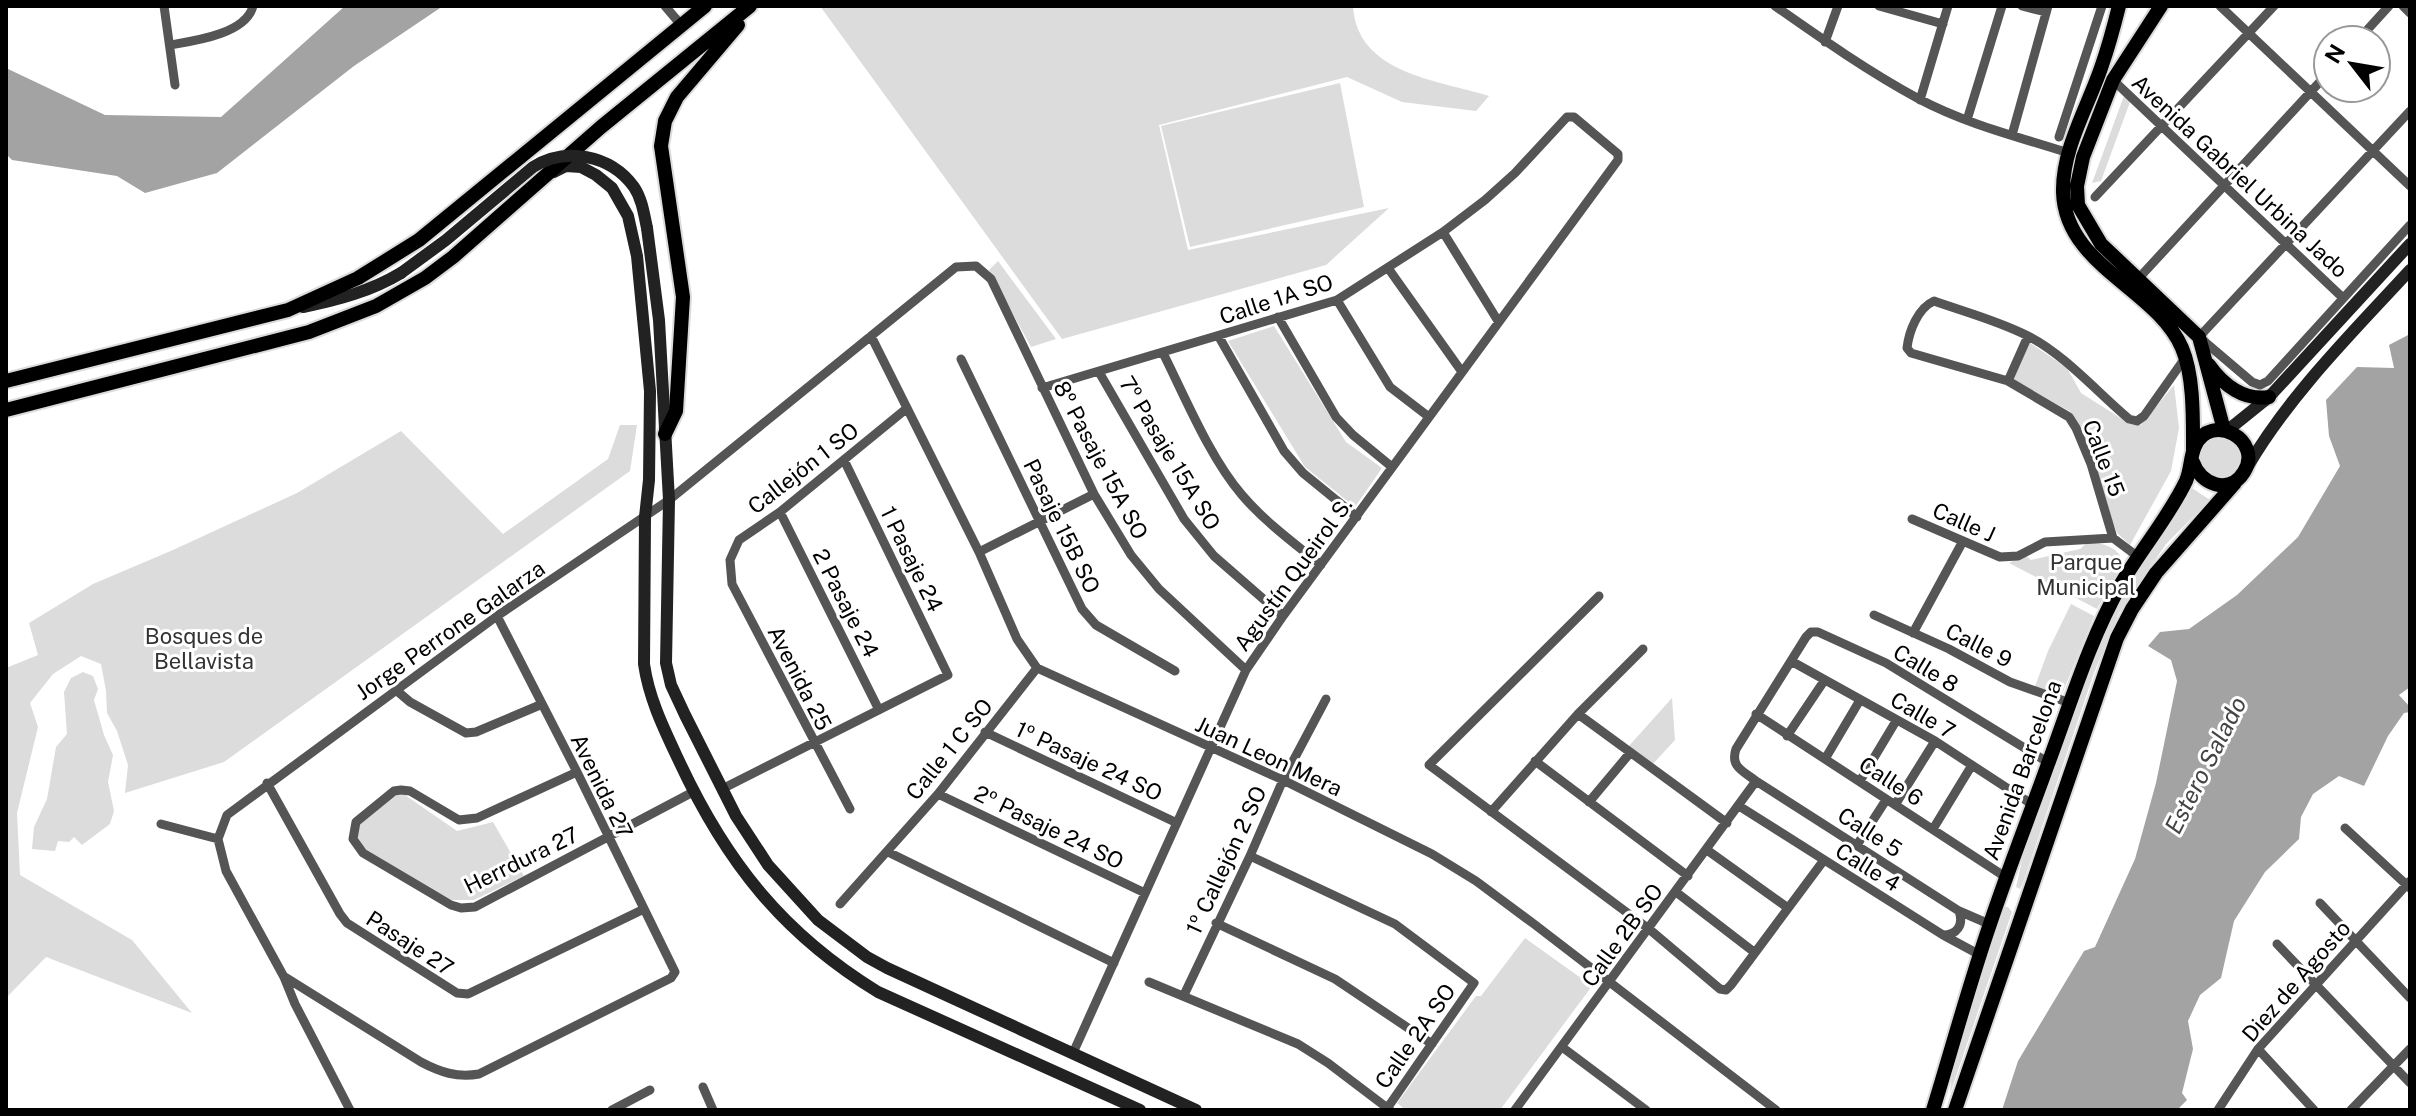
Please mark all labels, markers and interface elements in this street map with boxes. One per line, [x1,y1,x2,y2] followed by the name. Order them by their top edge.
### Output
[2312,24,2392,104] north arrow
[2319,40,2350,68] text: N
[2127,69,2353,283] street label: Avenida Gabriel Urbina Jado
[1216,268,1336,330] street label: Calle 1A SO
[1114,371,1226,535] street label: 7º Pasaje 15A SO
[1048,376,1154,544] street label: 8º Pasaje 15A SO
[2077,416,2131,500] street label: Calle 15
[743,417,863,519] street label: Callejón 1 SO
[1018,455,1106,597] street label: Pasaje 15B SO
[1228,492,1358,656] street label: Agustín Queirol S.
[1929,497,1999,547] street label: Calle J
[875,502,949,616] street label: 1 Pasaje 24
[808,545,884,662] street label: 2 Pasaje 24
[2036,549,2136,600] park label: Parque Municipal
[350,555,550,705] street label: Jorge Perrone Galarza
[1941,617,2017,673] street label: Calle 9
[763,621,837,735] street label: Avenida 25
[145,623,263,674] park label: Bosques de Bellavista
[1889,638,1963,698] street label: Calle 8
[1977,677,2067,863] street label: Avenida Barcelona
[1886,686,1960,744] street label: Calle 7
[2158,692,2252,838] water label: Estero Salado
[900,693,998,805] street label: Calle 1 C SO
[1191,711,1347,801] street label: Juan Leon Mera
[1012,716,1166,806] street label: 1º Pasaje 24 SO
[566,730,638,842] street label: Avenida 27
[1854,751,1928,811] street label: Calle 6
[970,780,1128,874] street label: 2º Pasaje 24 SO
[1180,782,1272,938] street label: 1º Callejón 2 SO
[1833,802,1907,862] street label: Calle 5
[459,821,583,899] street label: Herrdura 27
[1831,837,1905,897] street label: Calle 4
[1576,878,1668,992] street label: Calle 2B SO
[361,905,459,981] street label: Pasaje 27
[2236,915,2356,1047] street label: Diez de Agosto
[1369,979,1461,1093] street label: Calle 2A SO

